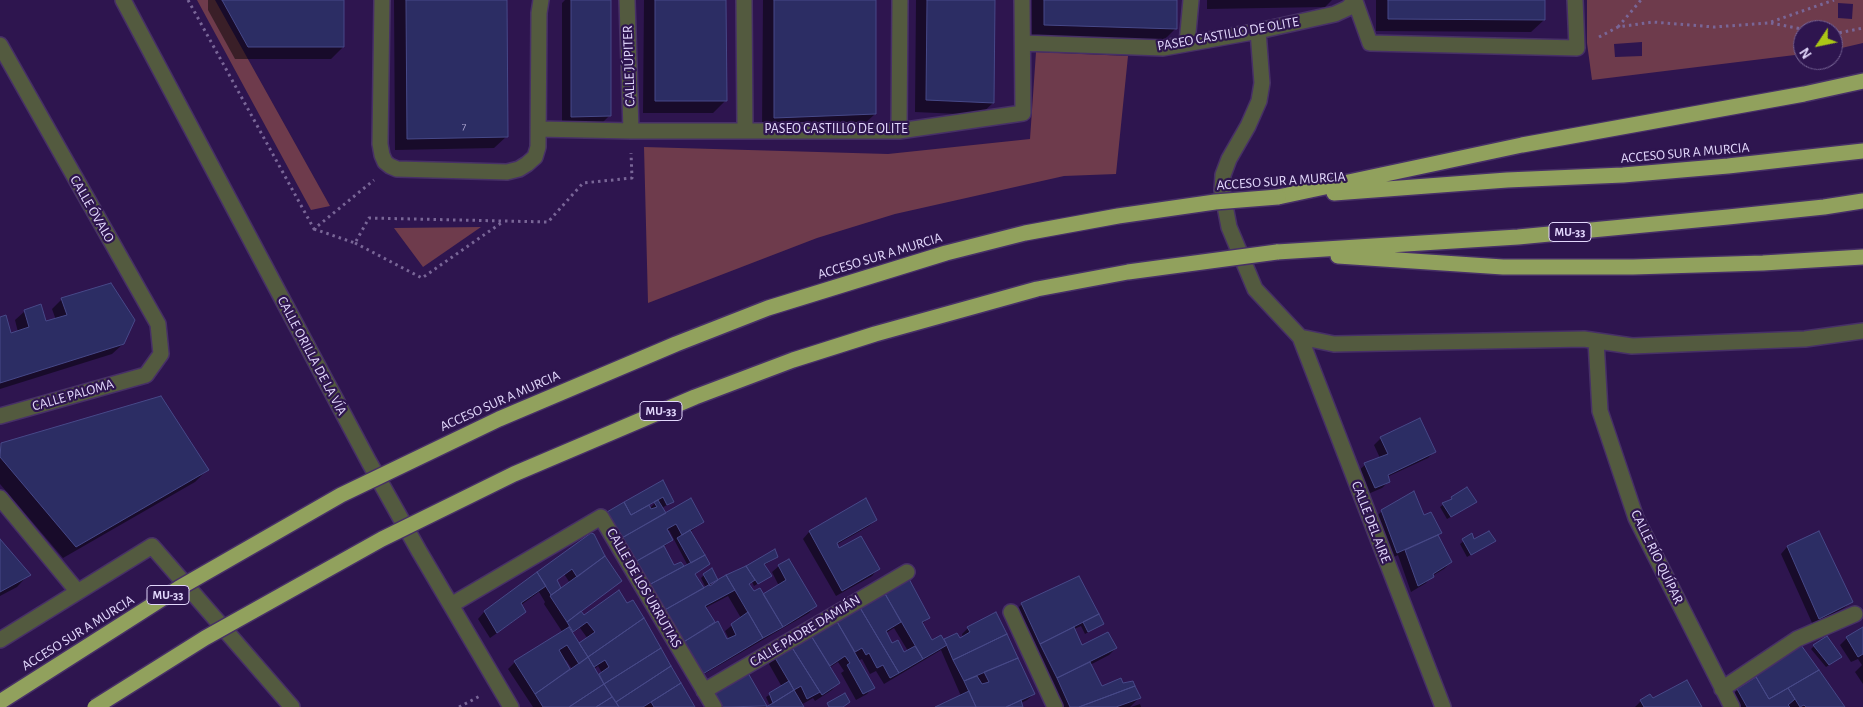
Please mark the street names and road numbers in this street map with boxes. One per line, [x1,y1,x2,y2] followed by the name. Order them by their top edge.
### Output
[1156,13,1300,55] street label: PASEO CASTILLO DE OLITE
[619,25,639,107] street label: CALLE JÚPITER
[764,121,908,137] street label: PASEO CASTILLO DE OLITE
[1620,139,1750,167] street label: ACCESO SUR A MURCIA
[1216,168,1346,194] street label: ACCESO SUR A MURCIA
[66,172,118,246] street label: CALLE ÓVALO
[1549,222,1591,242] road number: MU-33
[816,229,944,283] street label: ACCESO SUR A MURCIA
[273,294,351,418] street label: CALLE ORILLA DE LA VÍA
[437,367,563,435] street label: ACCESO SUR A MURCIA
[30,375,116,415] street label: CALLE PALOMA
[640,402,682,421] road number: MU-33
[1348,479,1394,565] street label: CALLE DEL AIRE
[1627,507,1687,607] street label: CALLE RÍO QUÍPAR
[603,525,685,651] street label: CALLE DE LOS URRUTIAS
[147,586,189,604] road number: MU-33
[747,591,863,671] street label: CALLE PADRE DAMIÁN
[19,592,137,674] street label: ACCESO SUR A MURCIA

